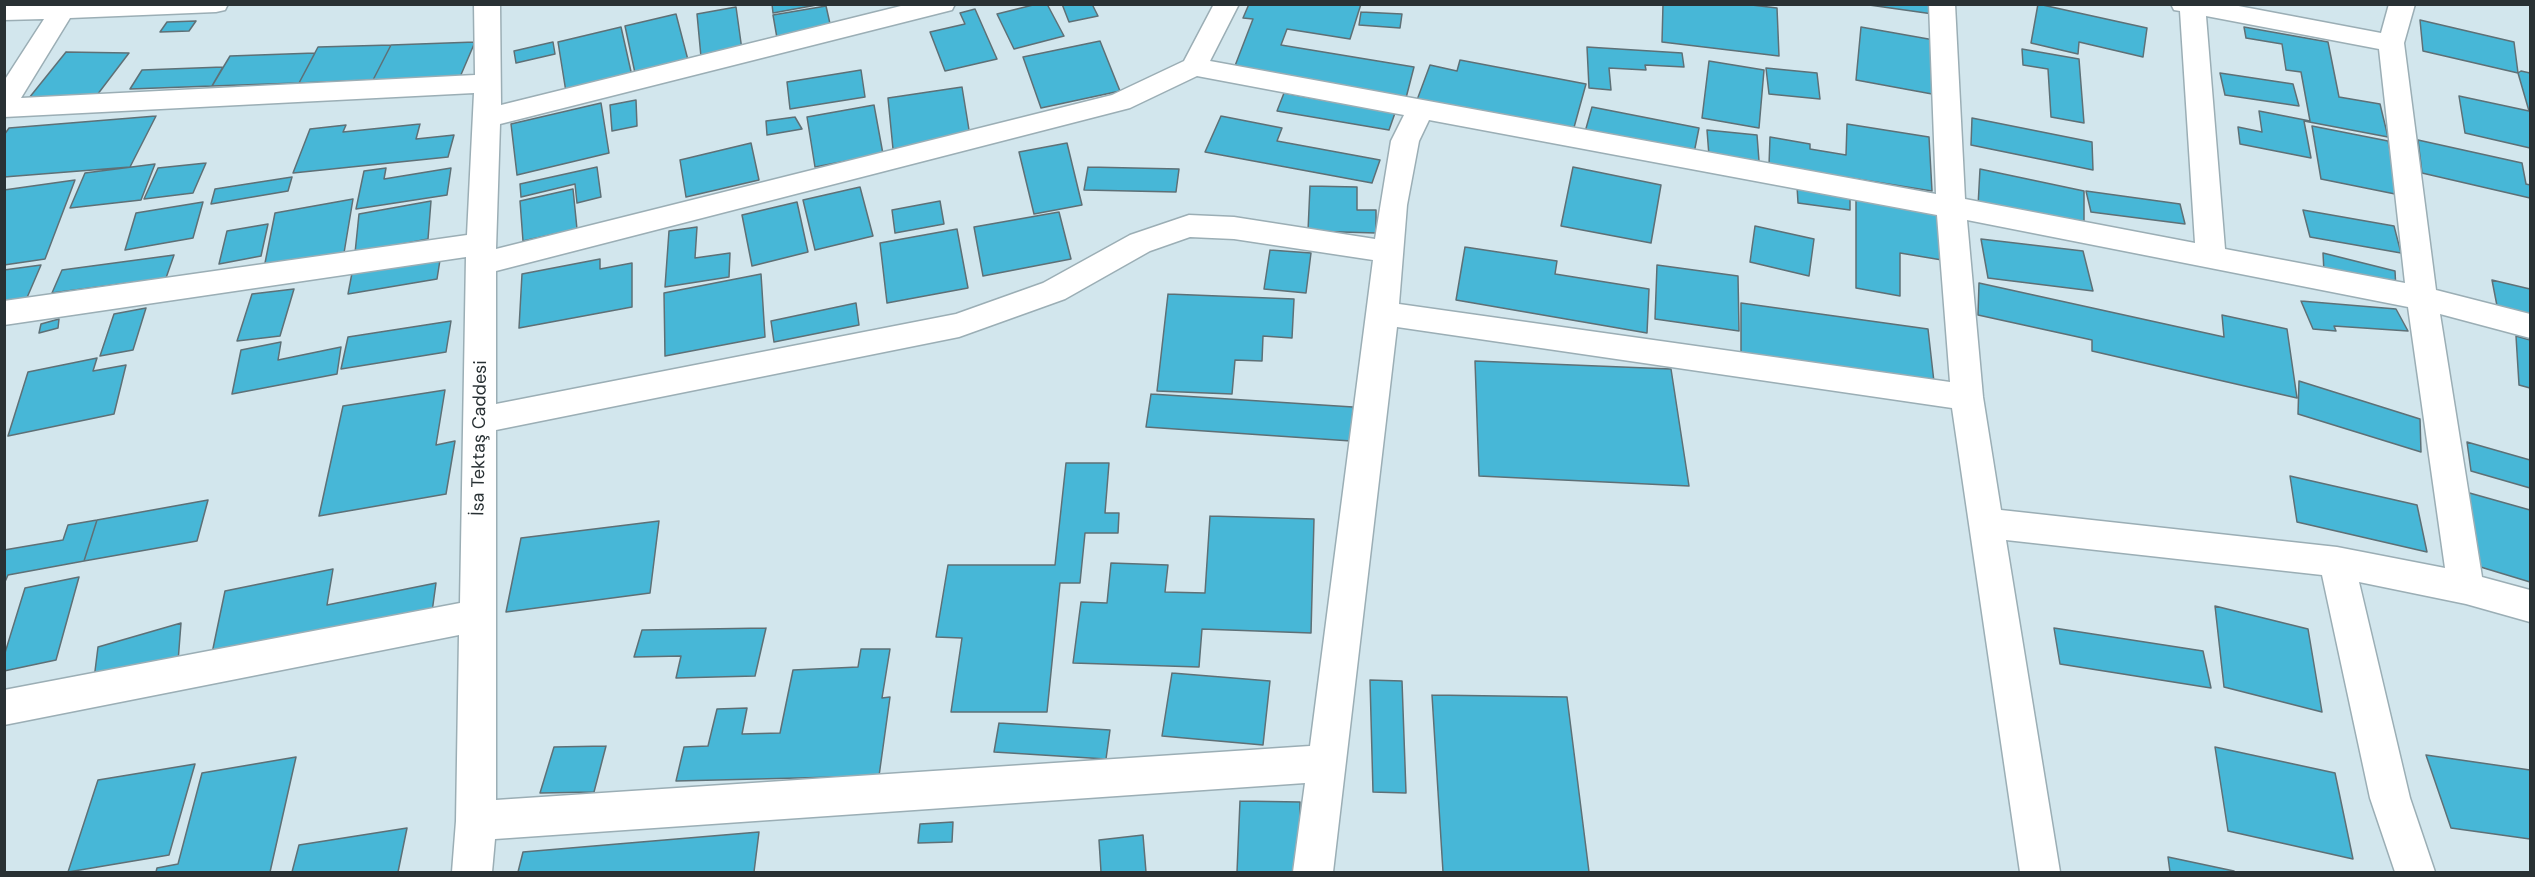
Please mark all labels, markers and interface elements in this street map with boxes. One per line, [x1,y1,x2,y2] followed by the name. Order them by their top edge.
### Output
[468,360,492,516] street label: İsa Tektaş Caddesi

